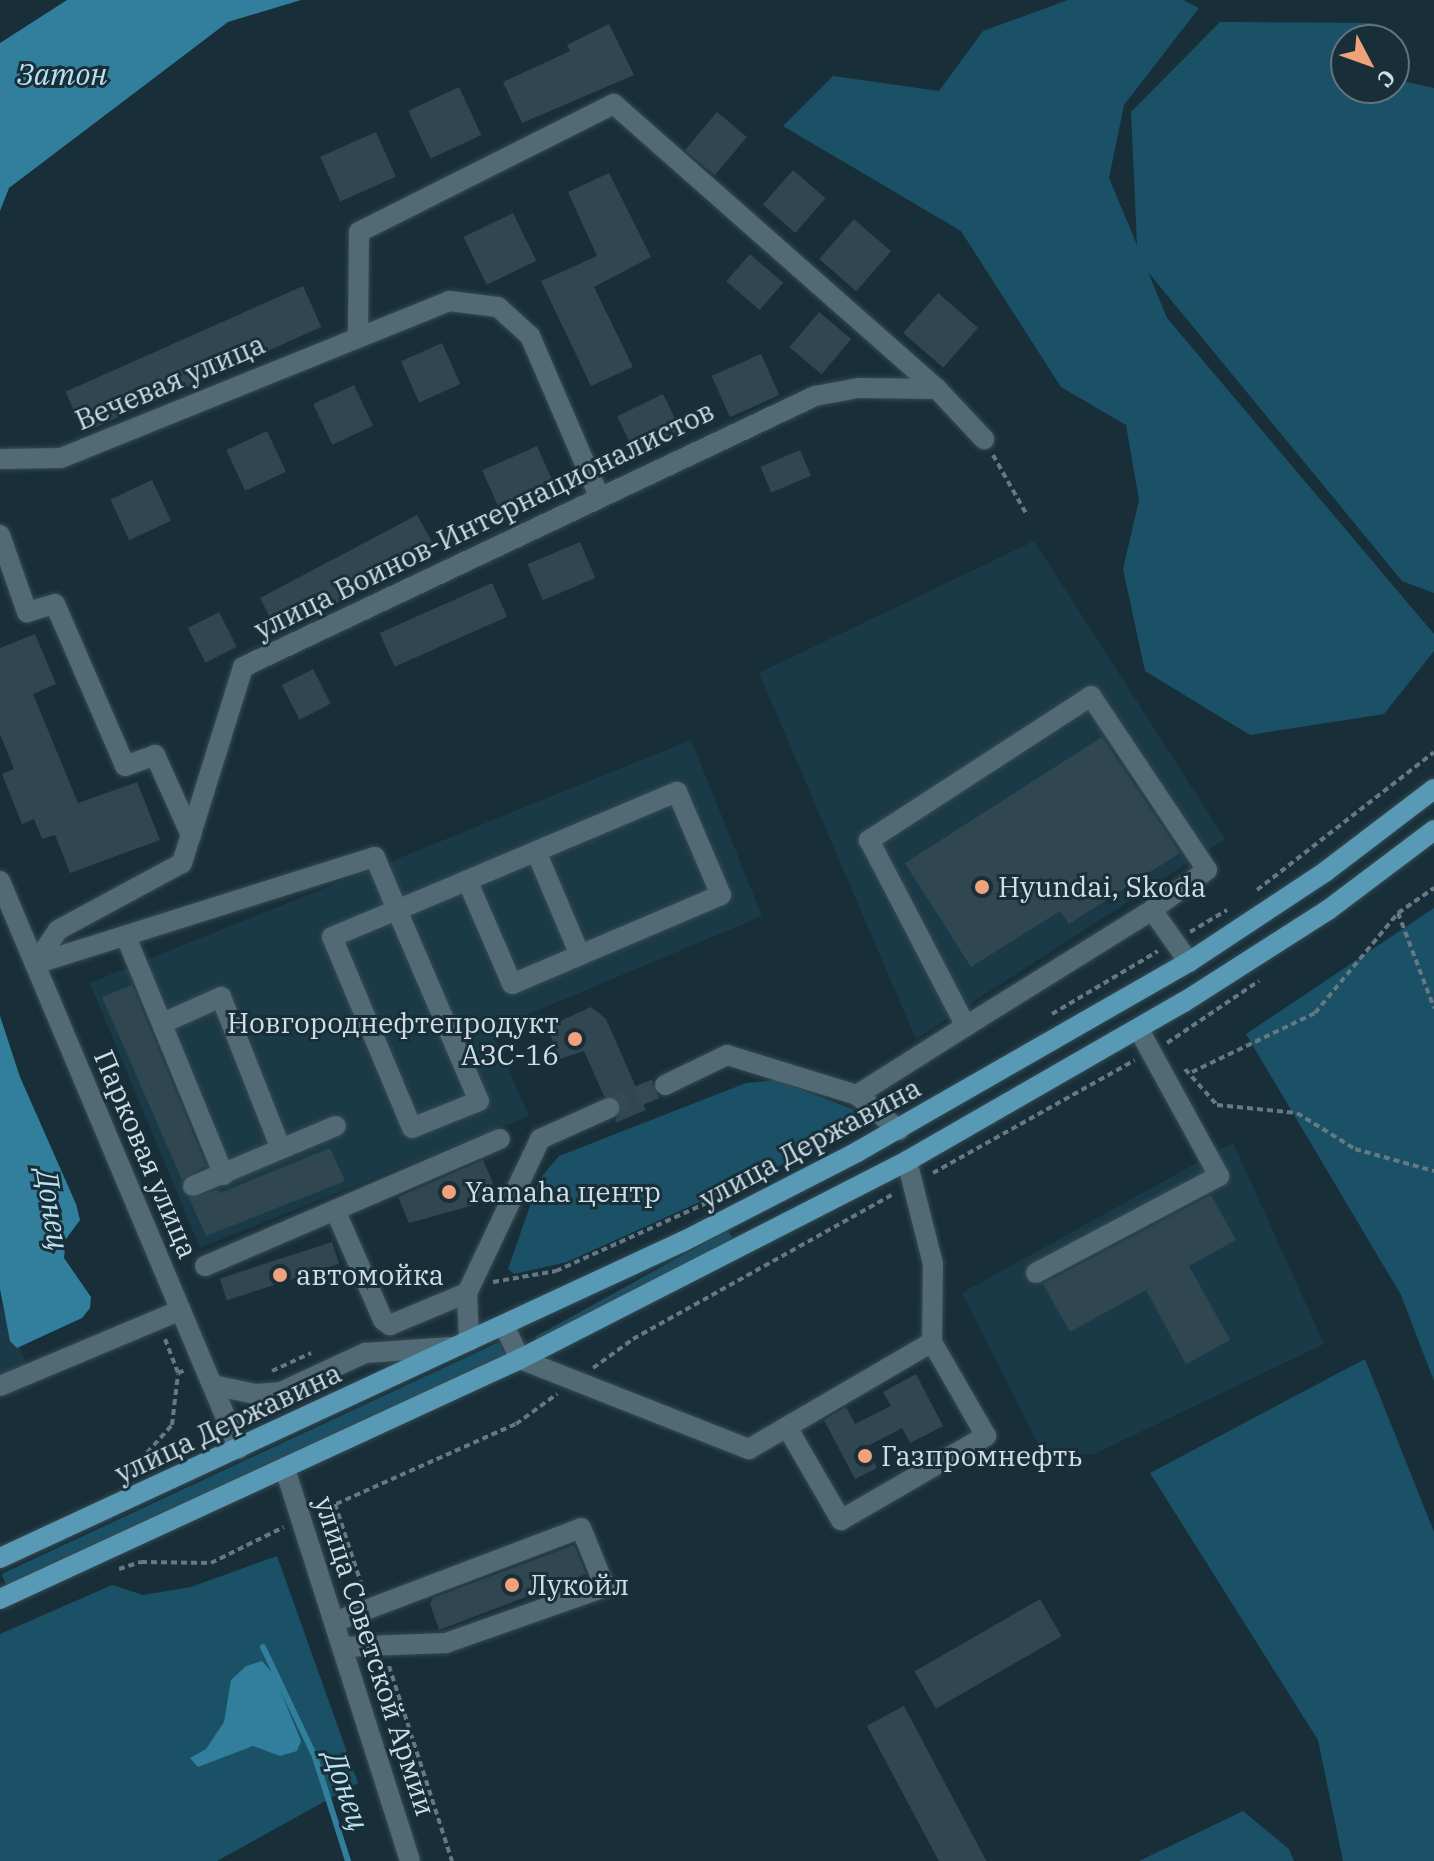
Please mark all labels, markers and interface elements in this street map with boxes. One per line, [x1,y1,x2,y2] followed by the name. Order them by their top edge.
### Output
[1330,24,1410,104] north arrow
[17,56,107,92] water label: Затон
[1371,64,1403,94] text: С
[70,327,270,437] street label: Вечевая улица
[249,394,719,646] street label: улица Воинов-Интернационалистов
[998,870,1206,904] place label: Hyundai, Skoda
[973,878,991,896] marker: Hyundai, Skoda
[227,1006,559,1072] place label: Новгороднефтепродукт АЗС-16
[566,1030,584,1048] marker: Новгороднефтепродукт АЗС-16
[87,1045,205,1263] street label: Парковая улица
[694,1070,926,1216] street label: улица Державина
[29,1166,77,1252] water label: Донец
[465,1175,661,1209] place label: Yamaha центр
[440,1183,458,1201] marker: Yamaha центр
[296,1258,444,1292] place label: автомойка
[271,1266,289,1284] marker: автомойка
[110,1356,346,1490] street label: улица Державина
[881,1439,1083,1473] place label: Газпромнефть
[856,1447,874,1465] marker: Газпромнефть
[307,1492,443,1820] street label: улица Советской Армии
[528,1568,629,1602] place label: Лукойл
[503,1576,521,1594] marker: Лукойл
[317,1745,377,1835] water label: Донец

